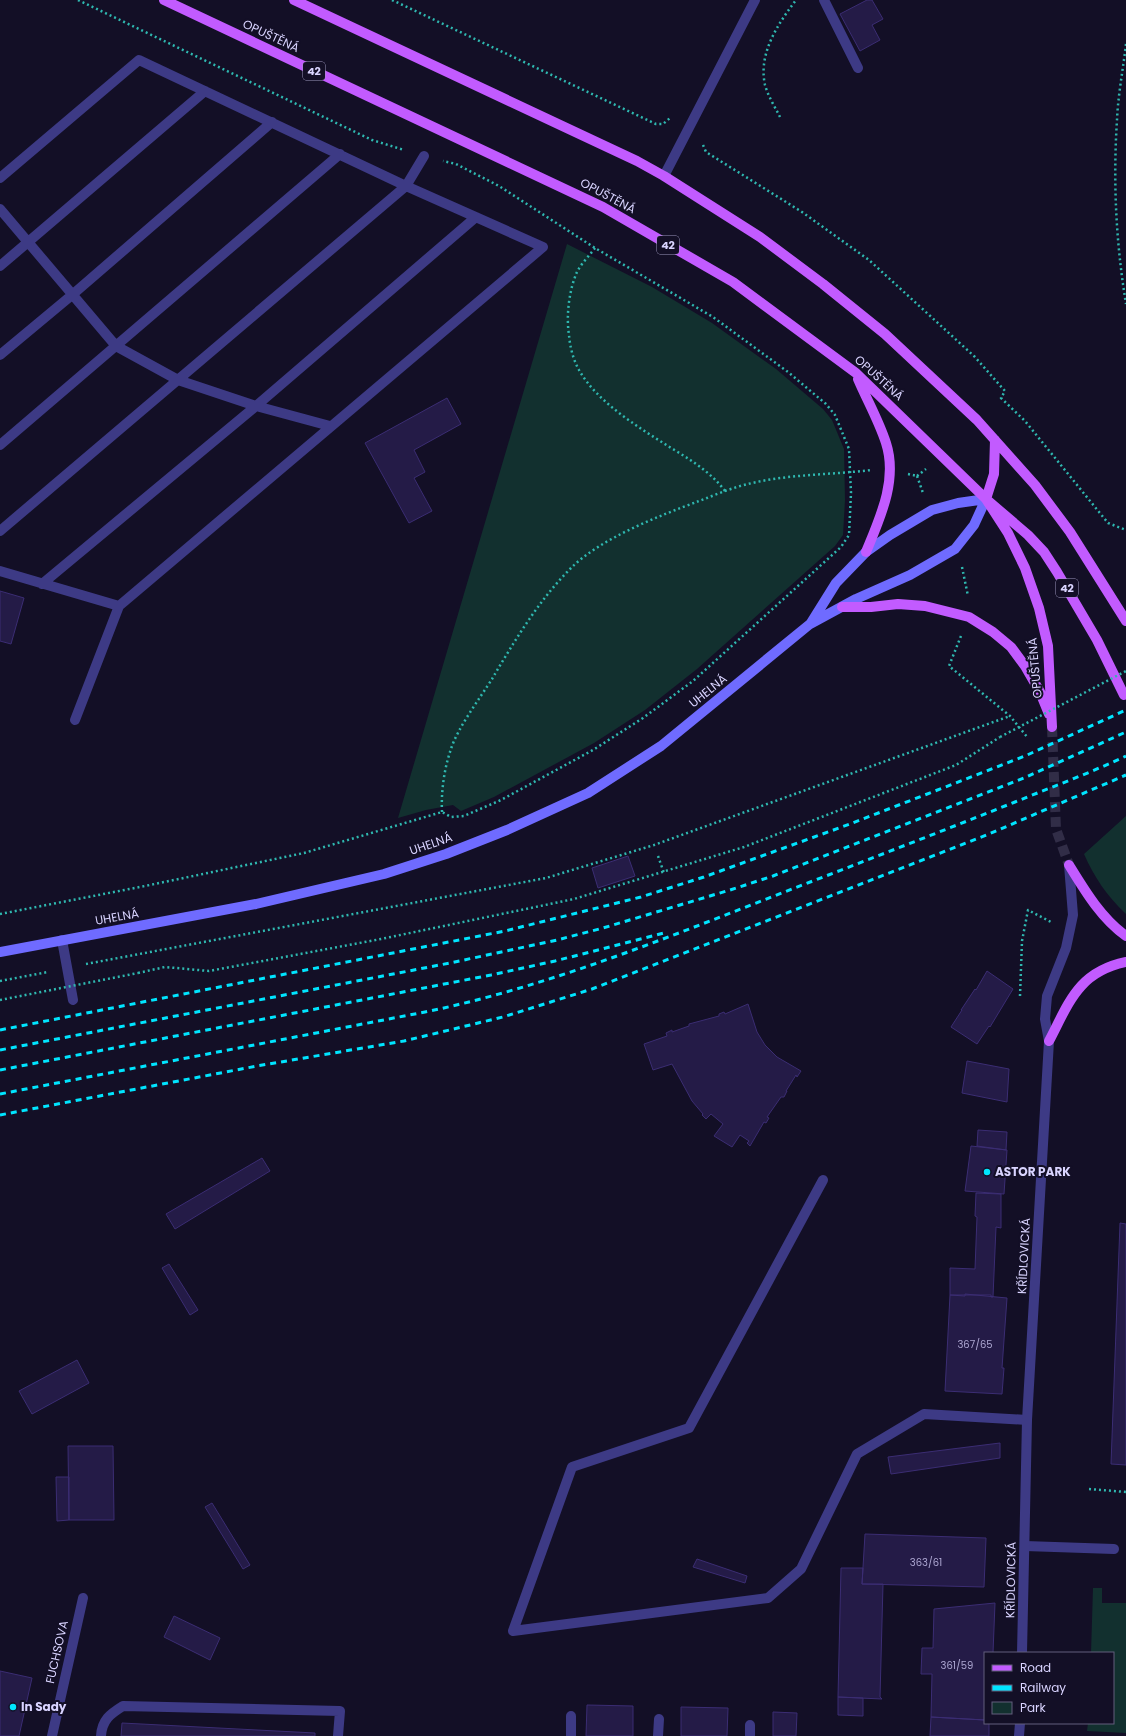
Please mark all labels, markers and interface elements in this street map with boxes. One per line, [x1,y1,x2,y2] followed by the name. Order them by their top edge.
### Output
[240,15,302,56] street label: OPUŠTĚNÁ
[303,62,325,80] road number: 42
[577,174,639,217] street label: OPUŠTĚNÁ
[657,236,679,254] road number: 42
[851,351,908,404] street label: OPUŠTĚNÁ
[1056,579,1078,597] road number: 42
[1023,637,1046,699] street label: OPUŠTĚNÁ
[685,670,730,711] street label: UHELNÁ
[407,828,455,859] street label: UHELNÁ
[94,904,140,929] street label: UHELNÁ
[995,1163,1071,1180] place label: ASTOR PARK
[982,1167,992,1177] marker: ASTOR PARK
[1013,1218,1034,1294] street label: KŘÍDLOVICKÁ
[957,1337,993,1352] house number: 367/65
[1001,1542,1020,1618] street label: KŘÍDLOVICKÁ
[910,1555,942,1570] house number: 363/61
[41,1619,72,1685] street label: FUCHSOVA
[984,1652,1114,1724] legend
[941,1658,973,1673] house number: 361/59
[1020,1659,1051,1676] text: Road
[1020,1679,1066,1696] text: Railway
[21,1698,67,1715] place label: In Sady
[1020,1699,1047,1716] text: Park
[8,1702,18,1712] marker: In Sady

